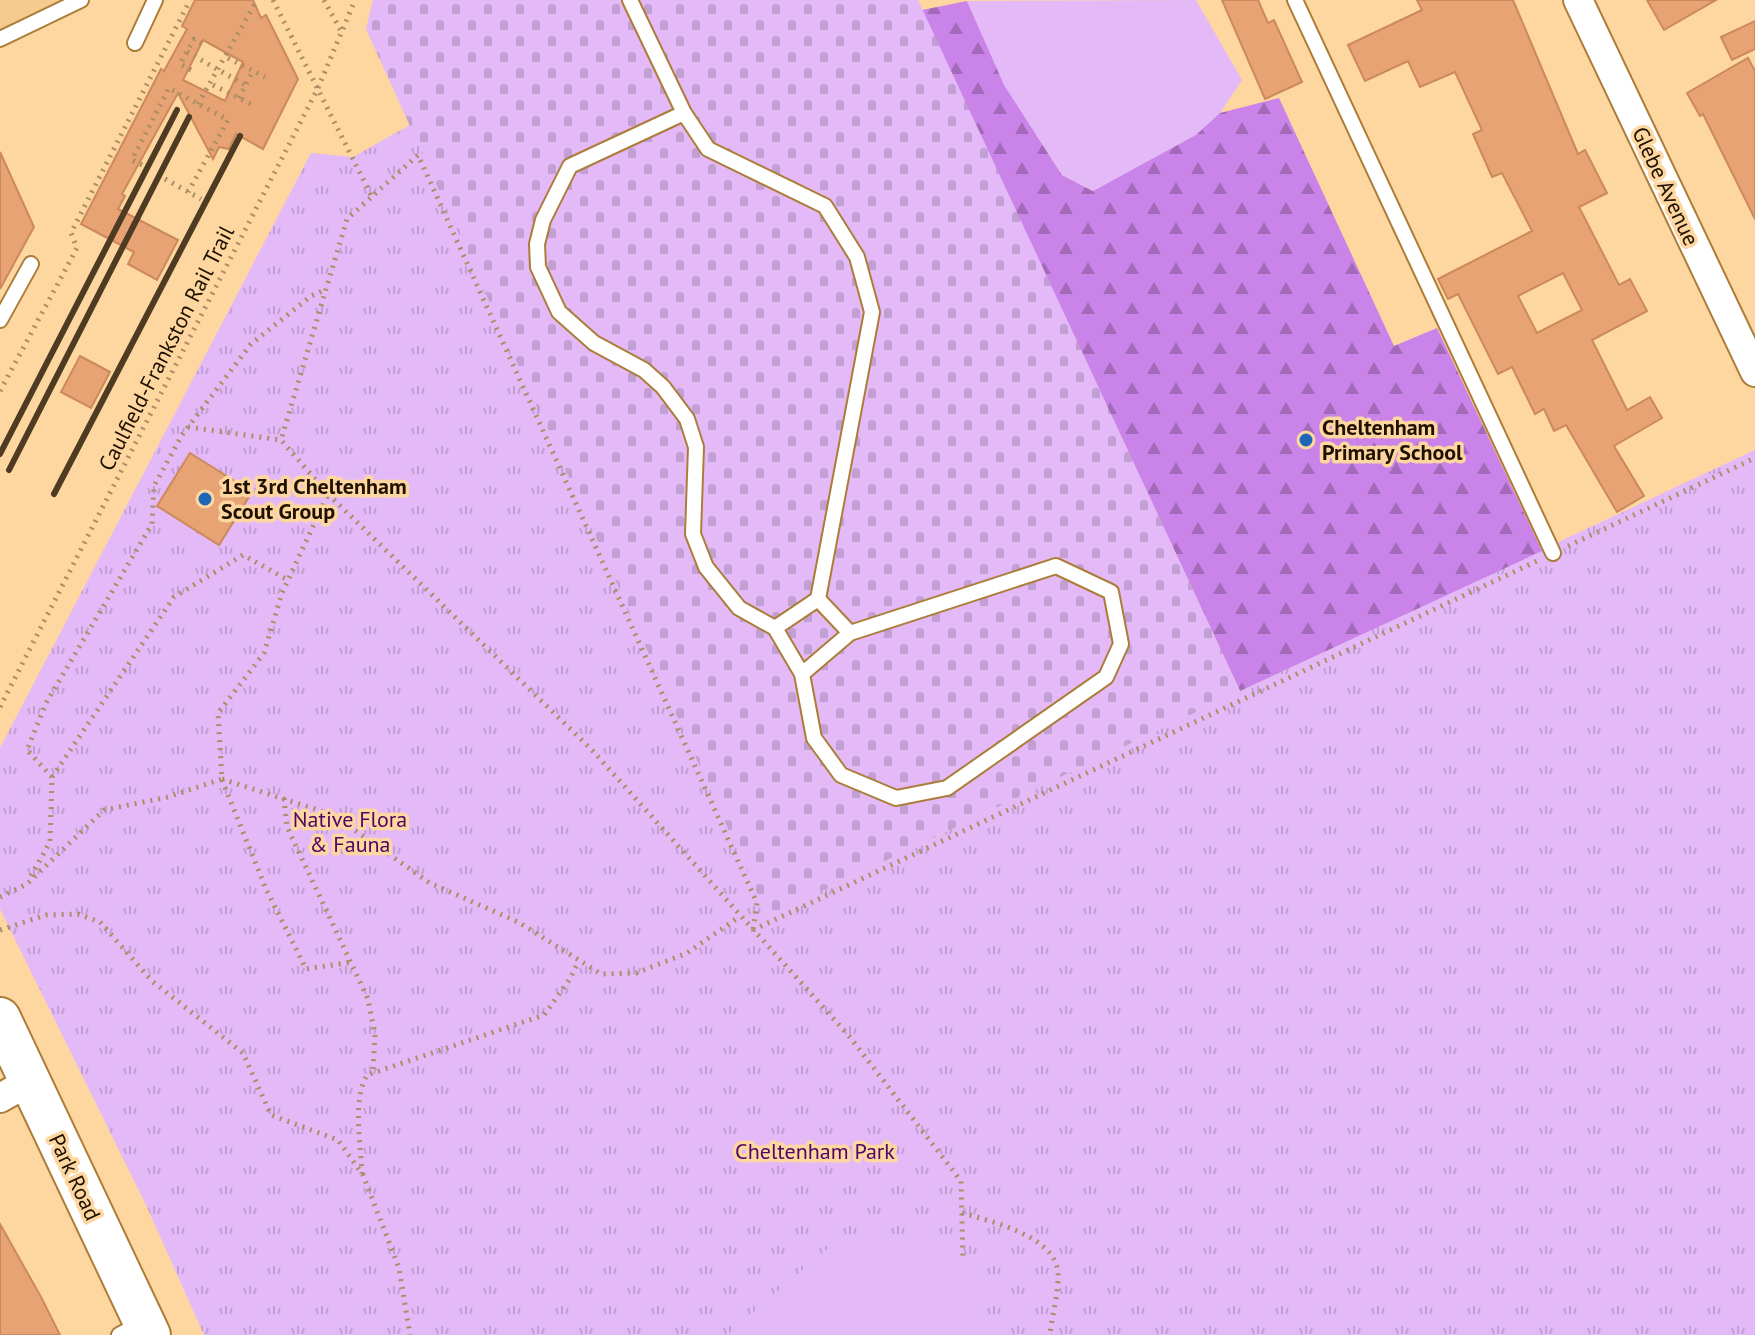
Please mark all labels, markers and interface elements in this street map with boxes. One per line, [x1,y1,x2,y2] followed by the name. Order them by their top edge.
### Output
[1626,122,1706,250] street label: Glebe Avenue
[92,220,240,475] street label: Caulfield-Frankston Rail Trail
[1322,413,1463,466] place label: Cheltenham Primary School
[1297,431,1315,449] marker: Cheltenham Primary School
[221,472,407,525] place label: 1st 3rd Cheltenham Scout Group
[196,490,214,508] marker: 1st 3rd Cheltenham Scout Group
[293,805,407,858] park label: Native Flora & Fauna
[43,1129,107,1225] street label: Park Road
[735,1137,895,1165] park label: Cheltenham Park

